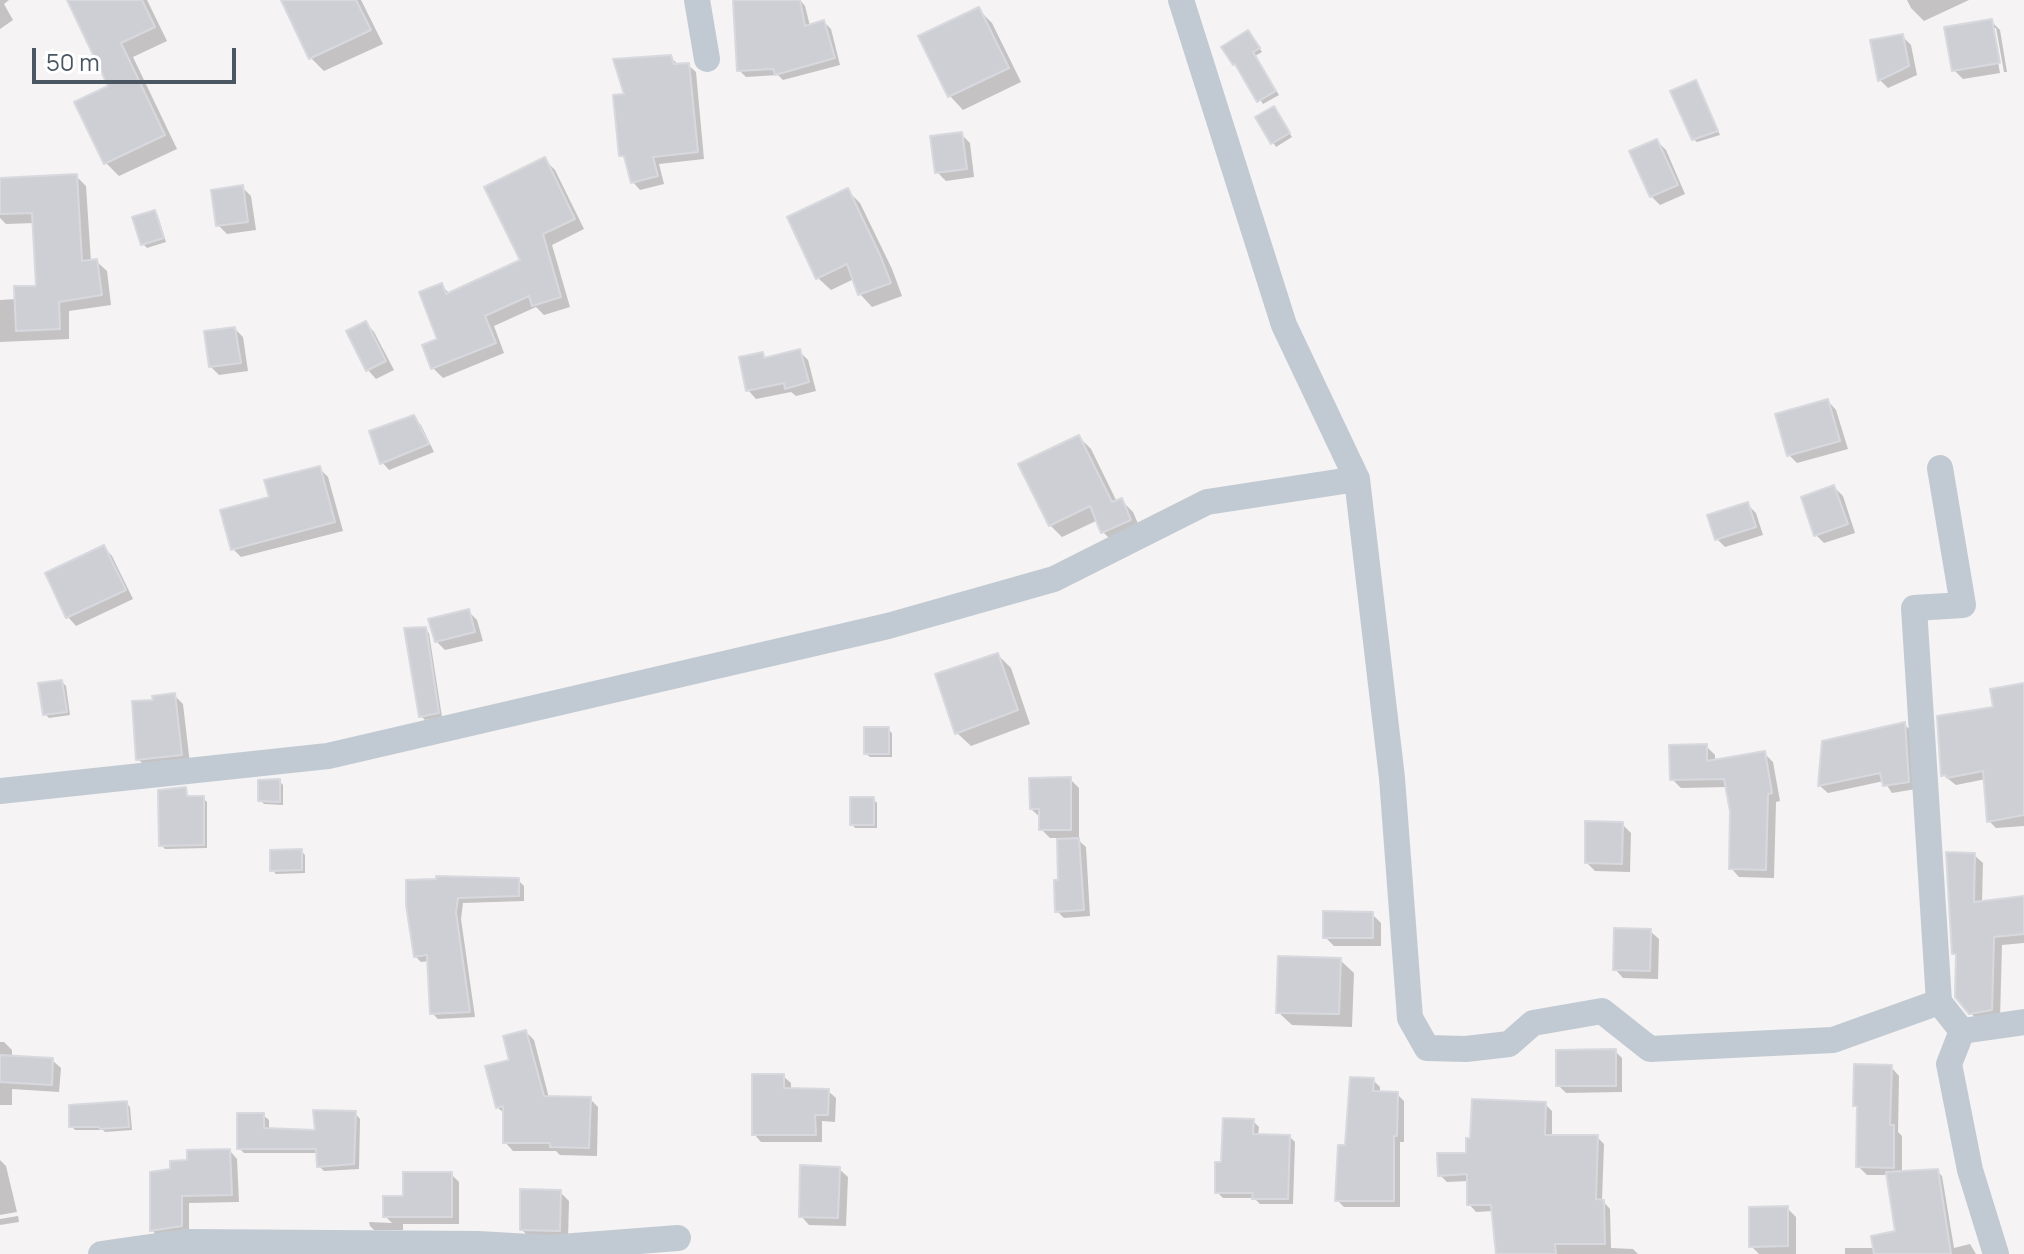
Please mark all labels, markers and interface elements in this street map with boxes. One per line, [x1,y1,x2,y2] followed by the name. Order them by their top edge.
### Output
[36,32,240,82] scale bar
[46,45,100,78] text: 50 m

